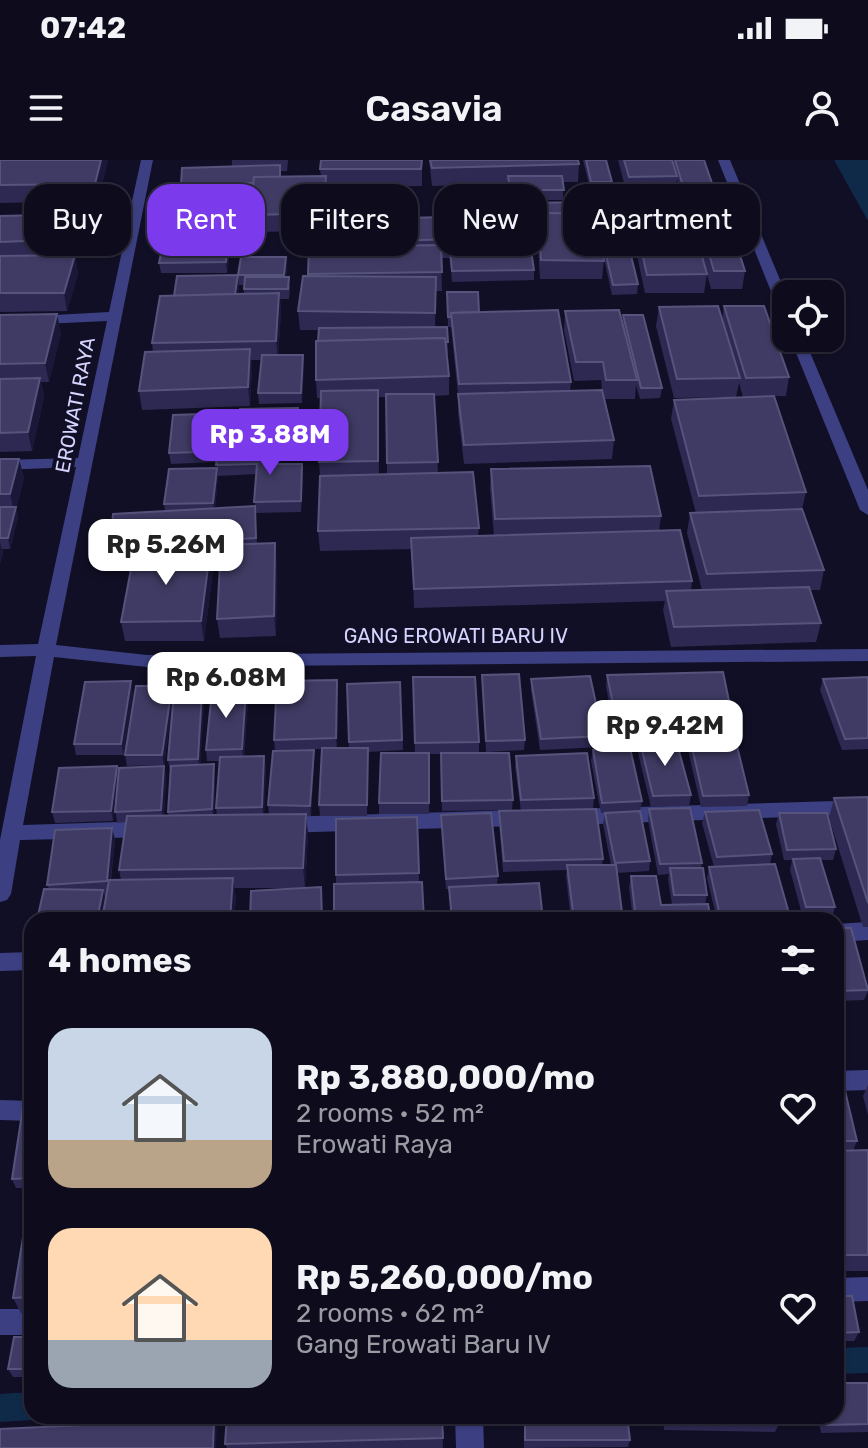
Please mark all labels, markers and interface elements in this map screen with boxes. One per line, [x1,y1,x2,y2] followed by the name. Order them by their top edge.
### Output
[40,10,126,46] text: 07:42
[24,86,68,130] icon: menu
[800,86,844,130] icon: person
[365,87,503,130] text: Casavia
[24,184,131,256] chip: Buy
[147,184,265,256] chip: Rent
[281,184,418,256] chip: Filters
[434,184,547,256] chip: New
[563,184,760,256] chip: Apartment
[772,280,844,352] map controls
[772,280,844,352] button: locate
[50,335,100,475] street label: EROWATI RAYA
[187,409,353,477] pin: Rp 3.88M
[209,419,331,450] text: Rp 3.88M
[83,519,249,587] pin: Rp 5.26M
[106,529,226,560] text: Rp 5.26M
[344,624,568,648] street label: GANG EROWATI BARU IV
[143,652,309,720] pin: Rp 6.08M
[166,662,286,693] text: Rp 6.08M
[582,700,748,768] pin: Rp 9.42M
[606,710,724,741] text: Rp 9.42M
[776,938,820,982] icon: filters
[48,940,191,981] text: 4 homes
[296,1057,595,1098] text: Rp 3,880,000/mo
[112,1060,208,1156] icon: home
[776,1086,820,1130] icon: heart
[296,1098,484,1129] text: 2 rooms · 52 m²
[296,1129,453,1160] text: Erowati Raya
[296,1257,593,1298] text: Rp 5,260,000/mo
[112,1260,208,1356] icon: home
[776,1286,820,1330] icon: heart
[296,1298,484,1329] text: 2 rooms · 62 m²
[296,1329,551,1360] text: Gang Erowati Baru IV

